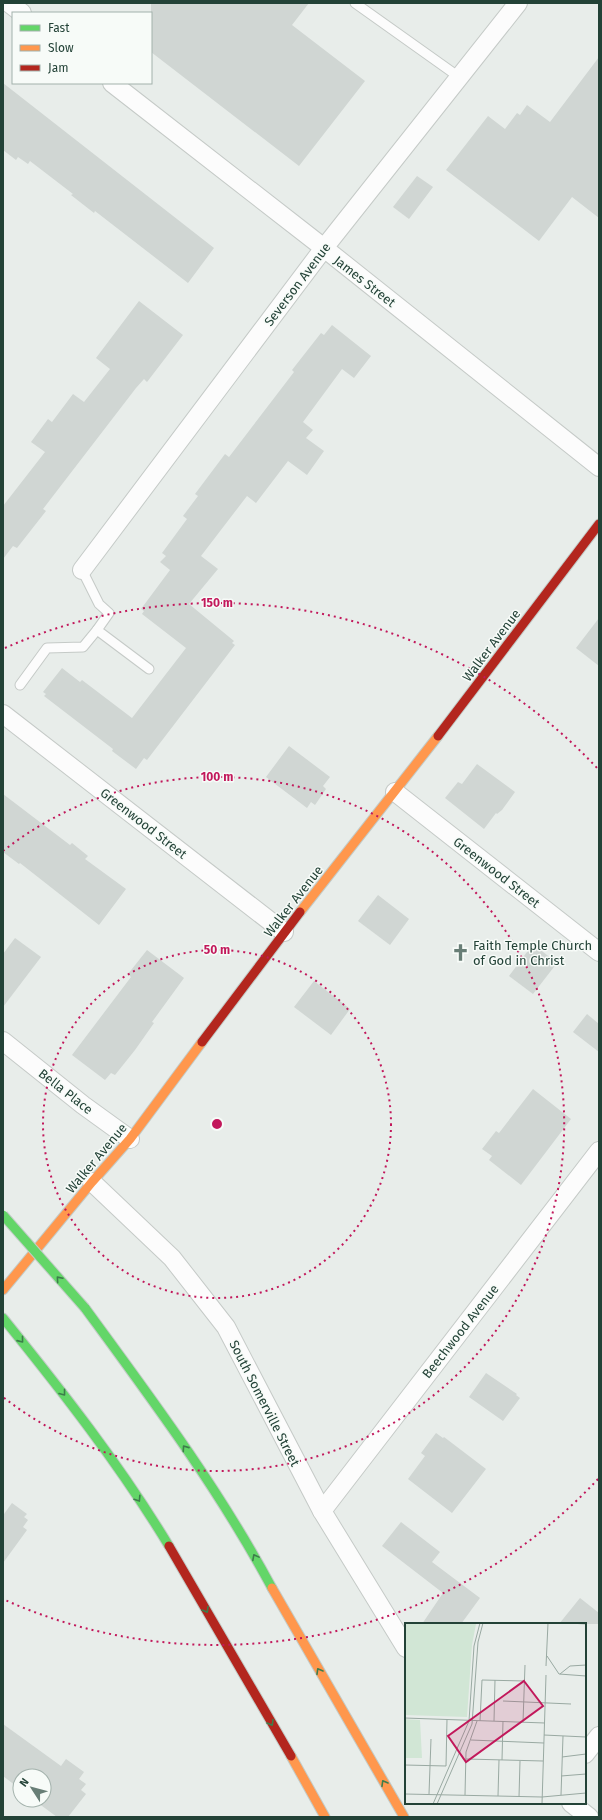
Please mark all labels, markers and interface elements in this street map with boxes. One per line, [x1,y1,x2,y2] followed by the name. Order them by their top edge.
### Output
[12,12,152,84] legend
[48,21,70,35] text: Fast
[48,41,74,55] text: Slow
[48,61,68,75] text: Jam
[261,240,334,329] street label: Severson Avenue
[331,253,399,310] street label: James Street
[201,596,233,610] text: 150 m
[459,606,523,684] street label: Walker Avenue
[201,770,233,784] text: 100 m
[97,785,190,862] street label: Greenwood Street
[450,834,543,911] street label: Greenwood Street
[261,863,326,940] street label: Walker Avenue
[473,938,592,968] place label: Faith Temple Church of God in Christ
[450,942,470,962] church icon: Faith Temple Church of God in Christ
[204,943,230,957] text: 50 m
[36,1066,96,1117] street label: Bella Place
[210,1117,224,1131] centre of rings
[63,1120,130,1196] street label: Walker Avenue
[56,1276,64,1284] one-way arrow
[419,1281,502,1381] street label: Beechwood Avenue
[16,1336,23,1343] one-way arrow
[226,1338,303,1469] street label: South Somerville Street
[58,1389,65,1396] one-way arrow
[182,1445,190,1452] one-way arrow
[133,1495,141,1502] one-way arrow
[253,1554,260,1562] one-way arrow
[202,1606,209,1613] one-way arrow
[405,1623,586,1804] inset map
[316,1668,323,1675] one-way arrow
[266,1719,273,1726] one-way arrow
[12,1768,52,1808] north arrow
[17,1776,32,1789] text: N
[381,1780,388,1787] one-way arrow

